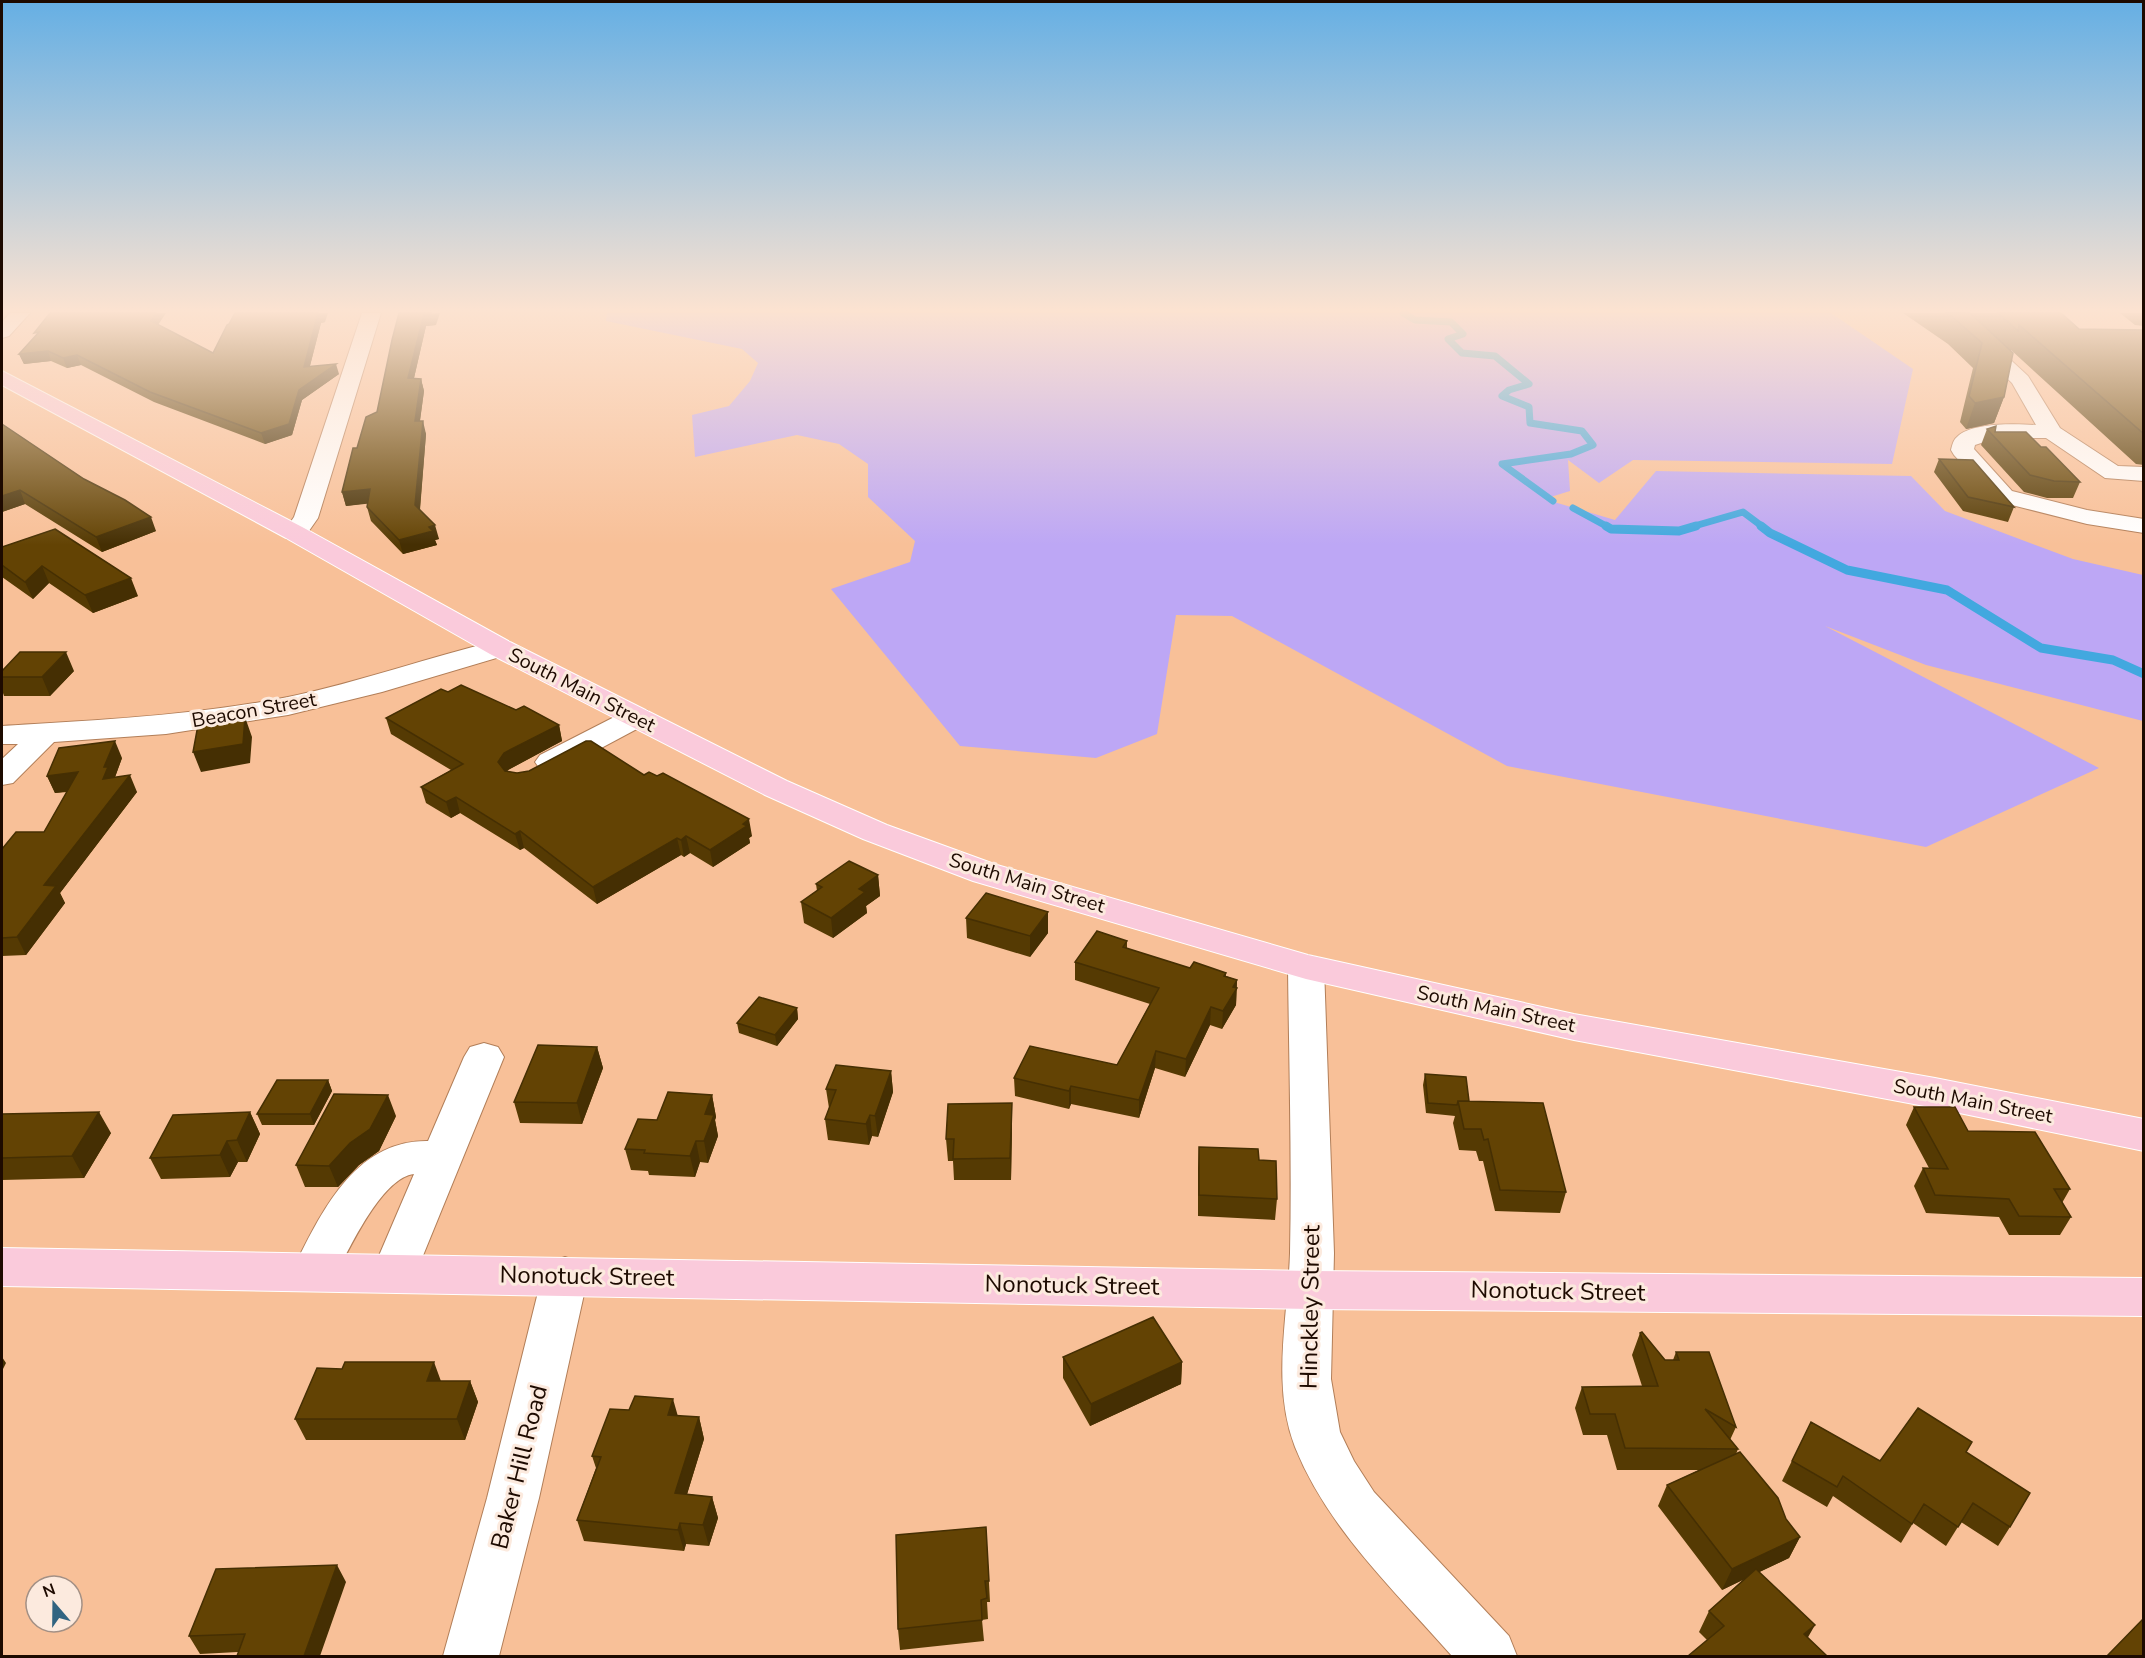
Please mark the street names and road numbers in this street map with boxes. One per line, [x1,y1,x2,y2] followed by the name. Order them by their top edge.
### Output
[504,641,661,739] street label: South Main Street
[190,686,319,734] street label: Beacon Street
[946,846,1109,920] street label: South Main Street
[1414,979,1579,1039] street label: South Main Street
[1891,1072,2056,1130] street label: South Main Street
[1293,1224,1327,1389] street label: Hinckley Street
[499,1258,675,1294] street label: Nonotuck Street
[984,1267,1160,1303] street label: Nonotuck Street
[1470,1273,1646,1309] street label: Nonotuck Street
[483,1382,555,1552] street label: Baker Hill Road

